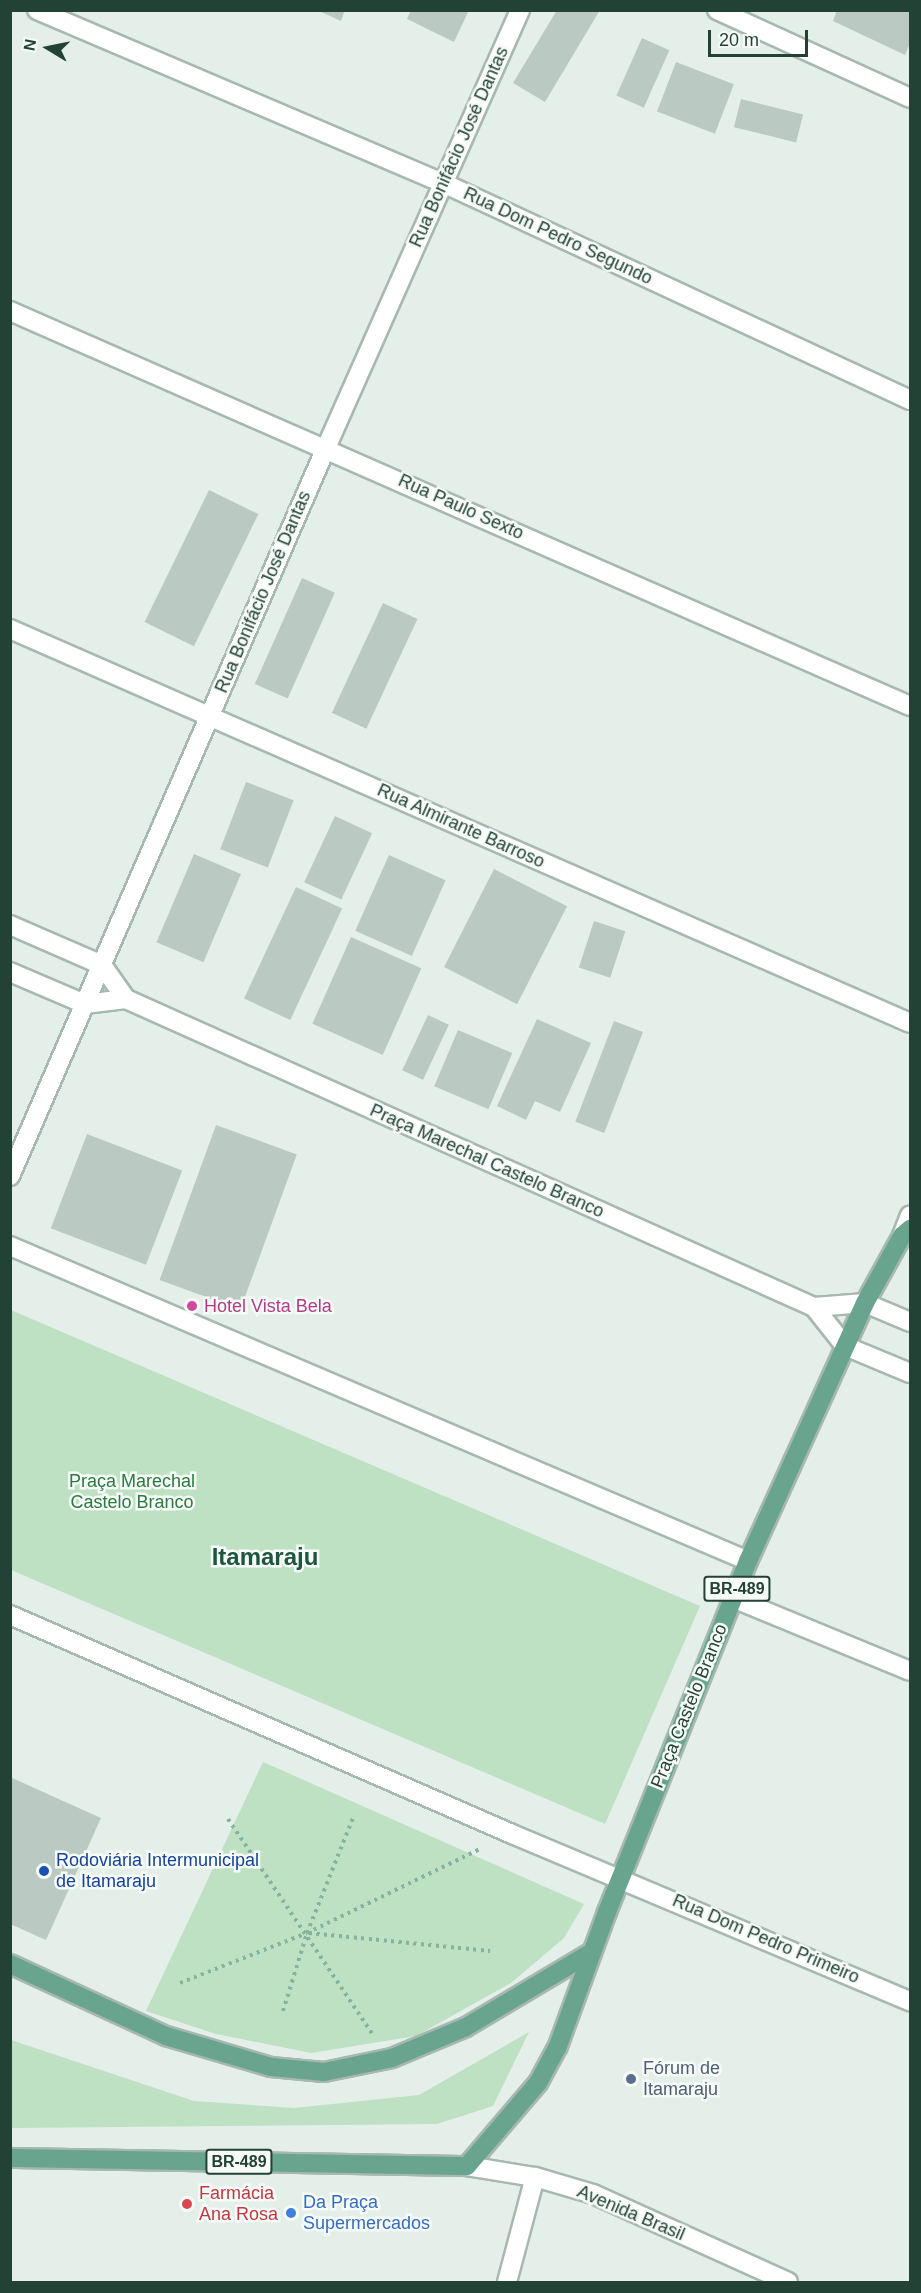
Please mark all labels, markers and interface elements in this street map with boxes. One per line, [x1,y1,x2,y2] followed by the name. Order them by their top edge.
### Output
[18,18,78,78] north arrow
[711,18,812,56] scale bar
[719,30,759,50] text: 20 m
[20,38,39,52] text: N
[405,43,513,251] street label: Rua Bonifácio José Dantas
[460,183,656,289] street label: Rua Dom Pedro Segundo
[395,470,527,544] street label: Rua Paulo Sexto
[211,488,315,696] street label: Rua Bonifácio José Dantas
[373,779,549,873] street label: Rua Almirante Barroso
[367,1099,607,1223] street label: Praça Marechal Castelo Branco
[204,1295,332,1317] place label: Hotel Vista Bela
[185,1299,199,1313] marker: Hotel Vista Bela
[69,1471,195,1514] park label: Praça Marechal Castelo Branco
[212,1543,318,1571] district label: Itamaraju
[702,1576,771,1602] road number: BR-489
[646,1621,732,1791] street label: Praça Castelo Branco
[56,1850,259,1892] place label: Rodoviária Intermunicipal de Itamaraju
[37,1864,51,1878] marker: Rodoviária Intermunicipal de Itamaraju
[669,1890,863,1988] street label: Rua Dom Pedro Primeiro
[643,2058,720,2100] place label: Fórum de Itamaraju
[624,2072,638,2086] marker: Fórum de Itamaraju
[204,2149,274,2175] road number: BR-489
[574,2181,688,2245] street label: Avenida Brasil
[199,2183,278,2226] place label: Farmácia Ana Rosa
[303,2192,430,2234] place label: Da Praça Supermercados
[180,2197,194,2211] marker: Farmácia Ana Rosa
[284,2206,298,2220] marker: Da Praça Supermercados

